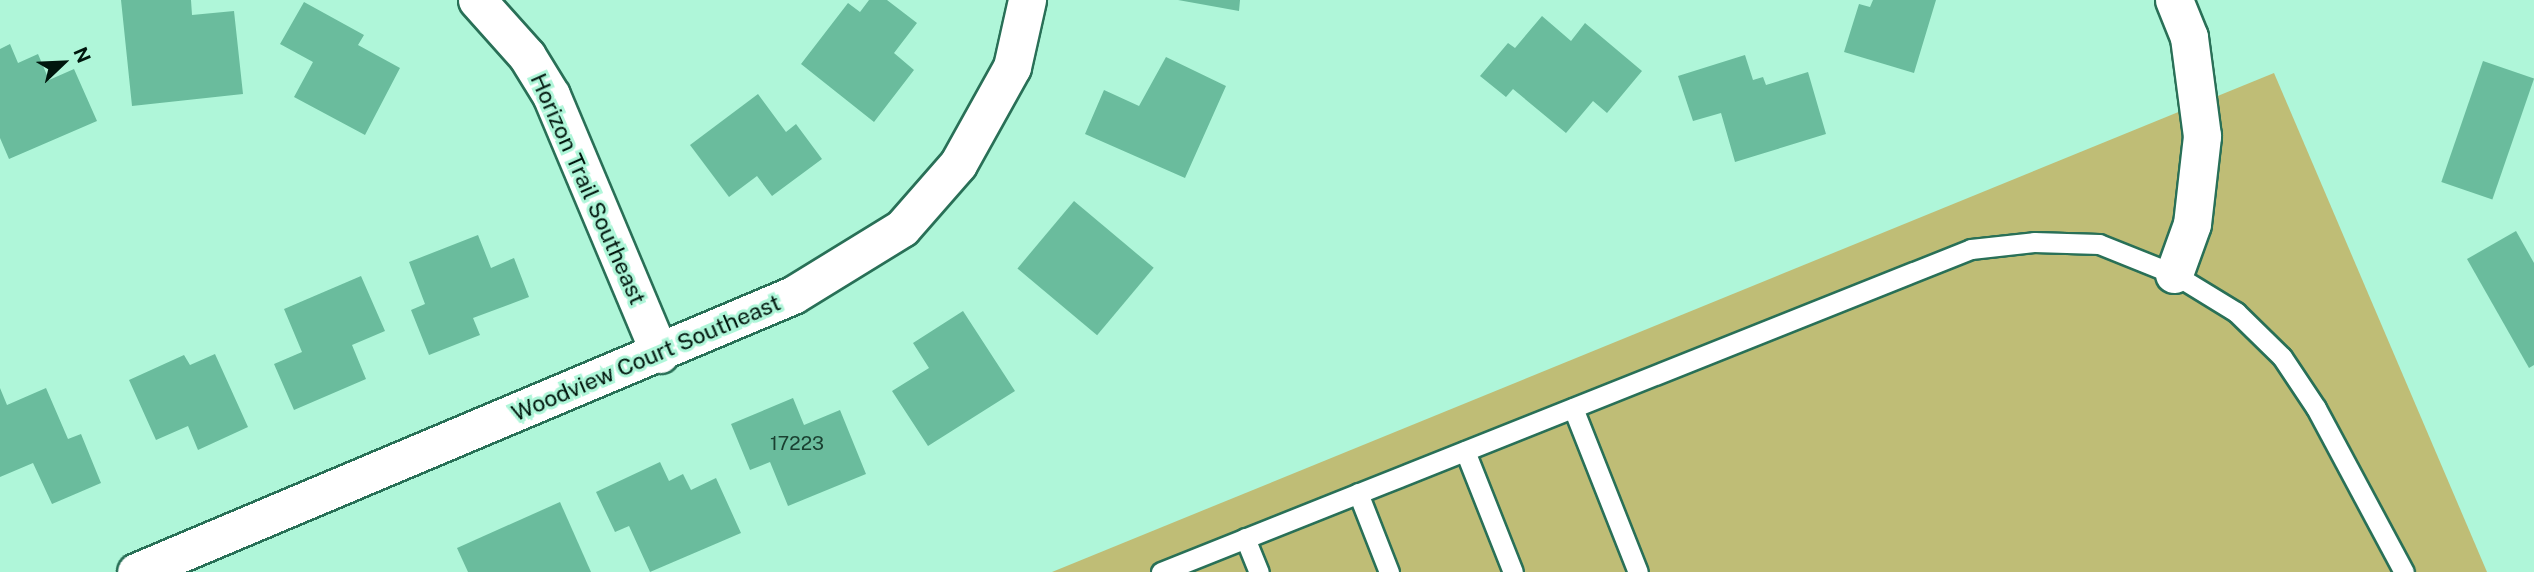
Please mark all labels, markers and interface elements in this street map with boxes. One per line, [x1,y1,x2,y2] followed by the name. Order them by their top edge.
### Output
[28,28,98,98] north arrow
[69,44,95,66] text: N
[524,69,652,309] street label: Horizon Trail Southeast
[507,289,785,427] street label: Woodview Court Southeast
[770,433,824,455] house number: 17223

